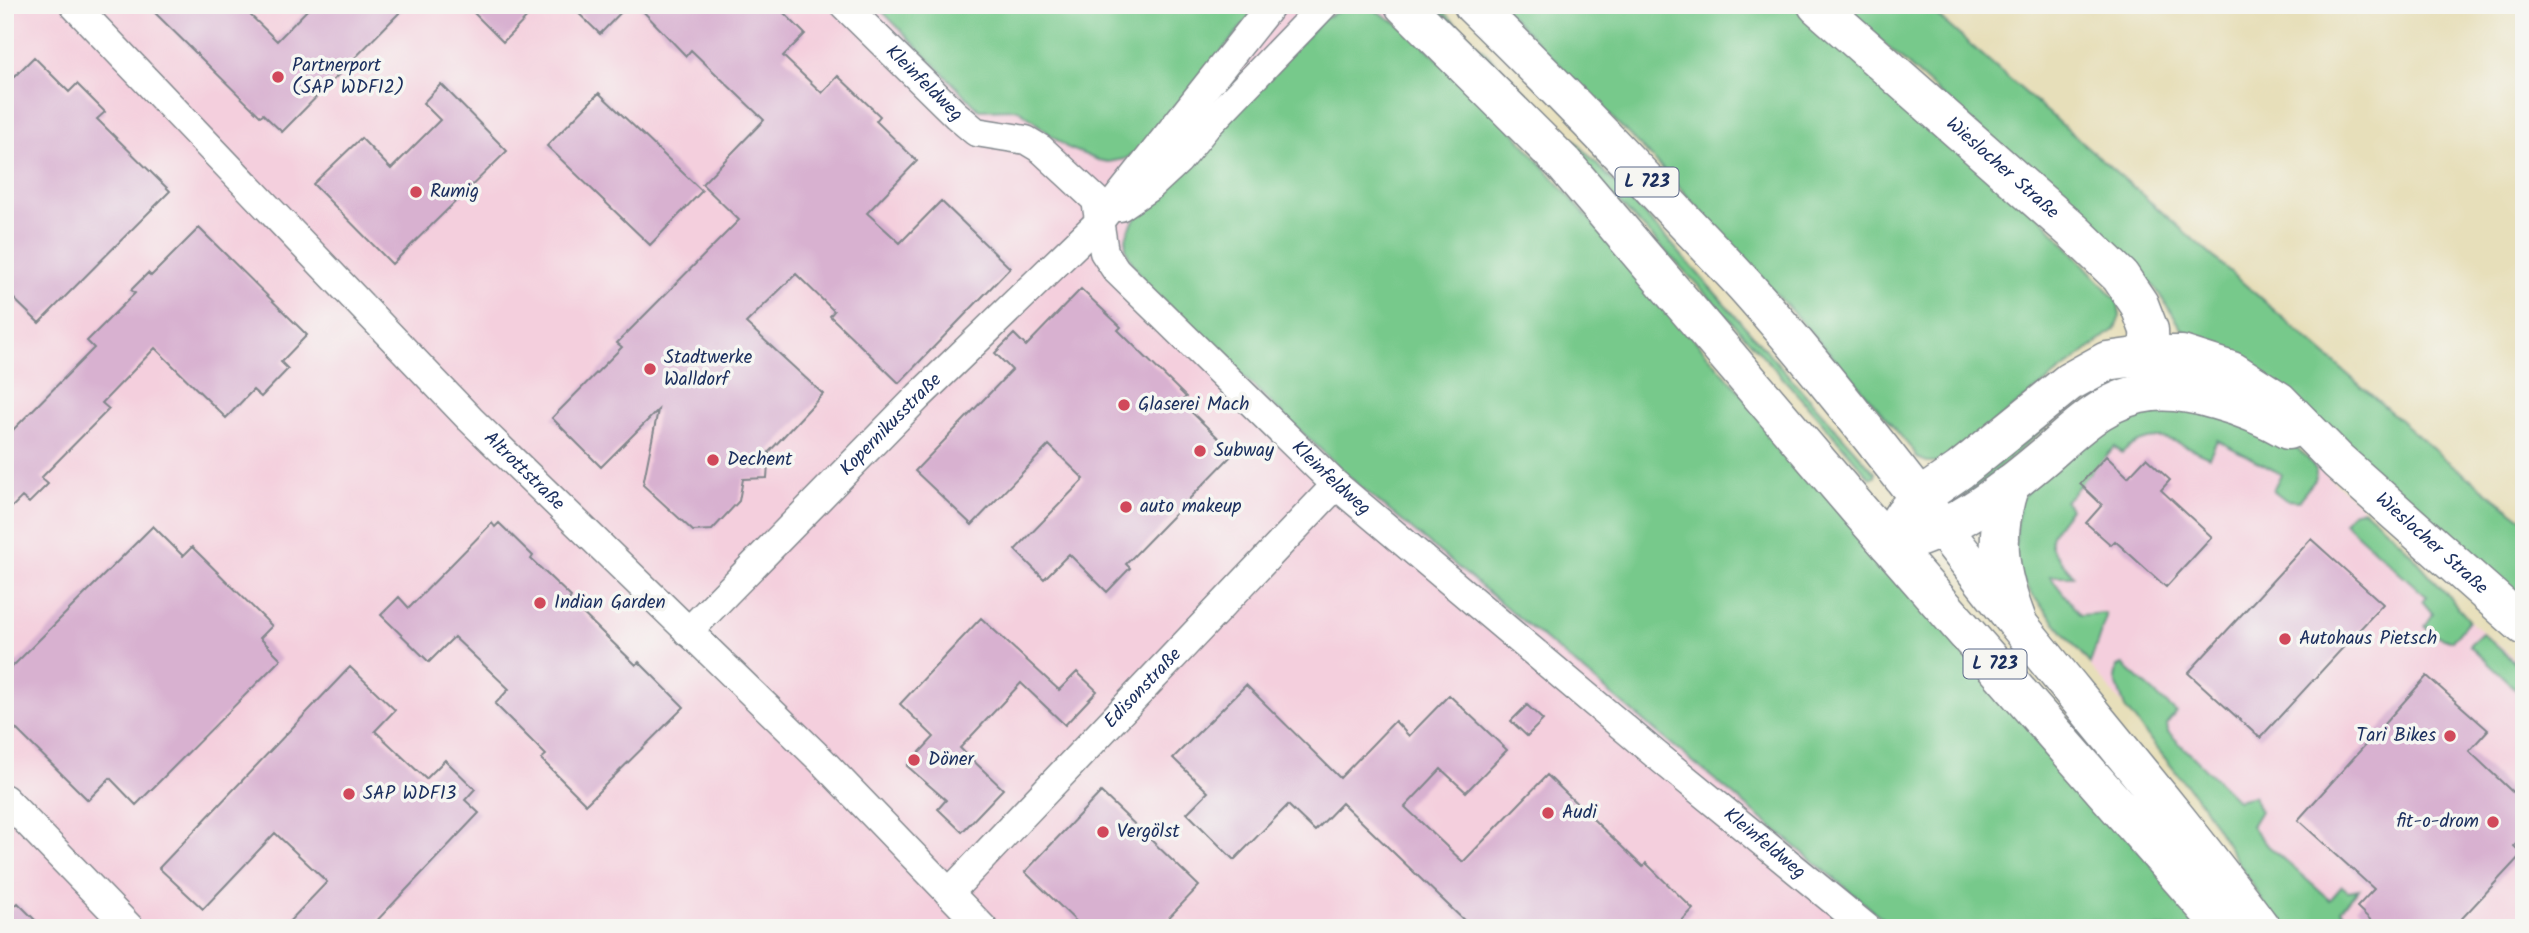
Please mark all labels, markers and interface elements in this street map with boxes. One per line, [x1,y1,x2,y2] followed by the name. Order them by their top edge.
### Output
[878,38,969,129] street label: Kleinfeldweg
[292,51,404,103] place label: Partnerport (SAP WDF12)
[270,69,286,85] marker: Partnerport (SAP WDF12)
[1939,110,2066,227] street label: Wieslocher Straße
[1616,168,1678,196] road number: L 723
[430,177,479,207] place label: Rumig
[408,184,424,200] marker: Rumig
[664,343,753,395] place label: Stadtwerke Walldorf
[642,361,658,377] marker: Stadtwerke Walldorf
[833,366,949,483] street label: Kopernikusstraße
[1138,390,1249,420] place label: Glaserei Mach
[1116,397,1132,413] marker: Glaserei Mach
[476,424,572,518] street label: Altrottstraße
[1284,434,1377,523] street label: Kleinfeldweg
[1214,436,1275,466] place label: Subway
[1192,443,1208,459] marker: Subway
[727,445,793,475] place label: Dechent
[705,452,721,468] marker: Dechent
[2368,485,2495,603] street label: Wieslocher Straße
[1140,492,1241,522] place label: auto makeup
[1118,499,1134,515] marker: auto makeup
[554,588,666,618] place label: Indian Garden
[532,595,548,611] marker: Indian Garden
[2299,624,2437,654] place label: Autohaus Pietsch
[2277,631,2293,647] marker: Autohaus Pietsch
[1097,641,1189,736] street label: Edisonstraße
[1964,650,2026,678] road number: L 723
[2356,721,2436,751] place label: Tari Bikes
[2442,728,2458,744] marker: Tari Bikes
[928,745,976,775] place label: Döner
[906,752,922,768] marker: Döner
[363,779,457,809] place label: SAP WDF13
[341,786,357,802] marker: SAP WDF13
[1562,798,1598,828] place label: Audi
[1716,801,1812,887] street label: Kleinfeldweg
[1540,805,1556,821] marker: Audi
[2396,807,2479,837] place label: fit-o-drom
[2485,814,2501,830] marker: fit-o-drom
[1117,817,1180,847] place label: Vergölst
[1095,824,1111,840] marker: Vergölst

